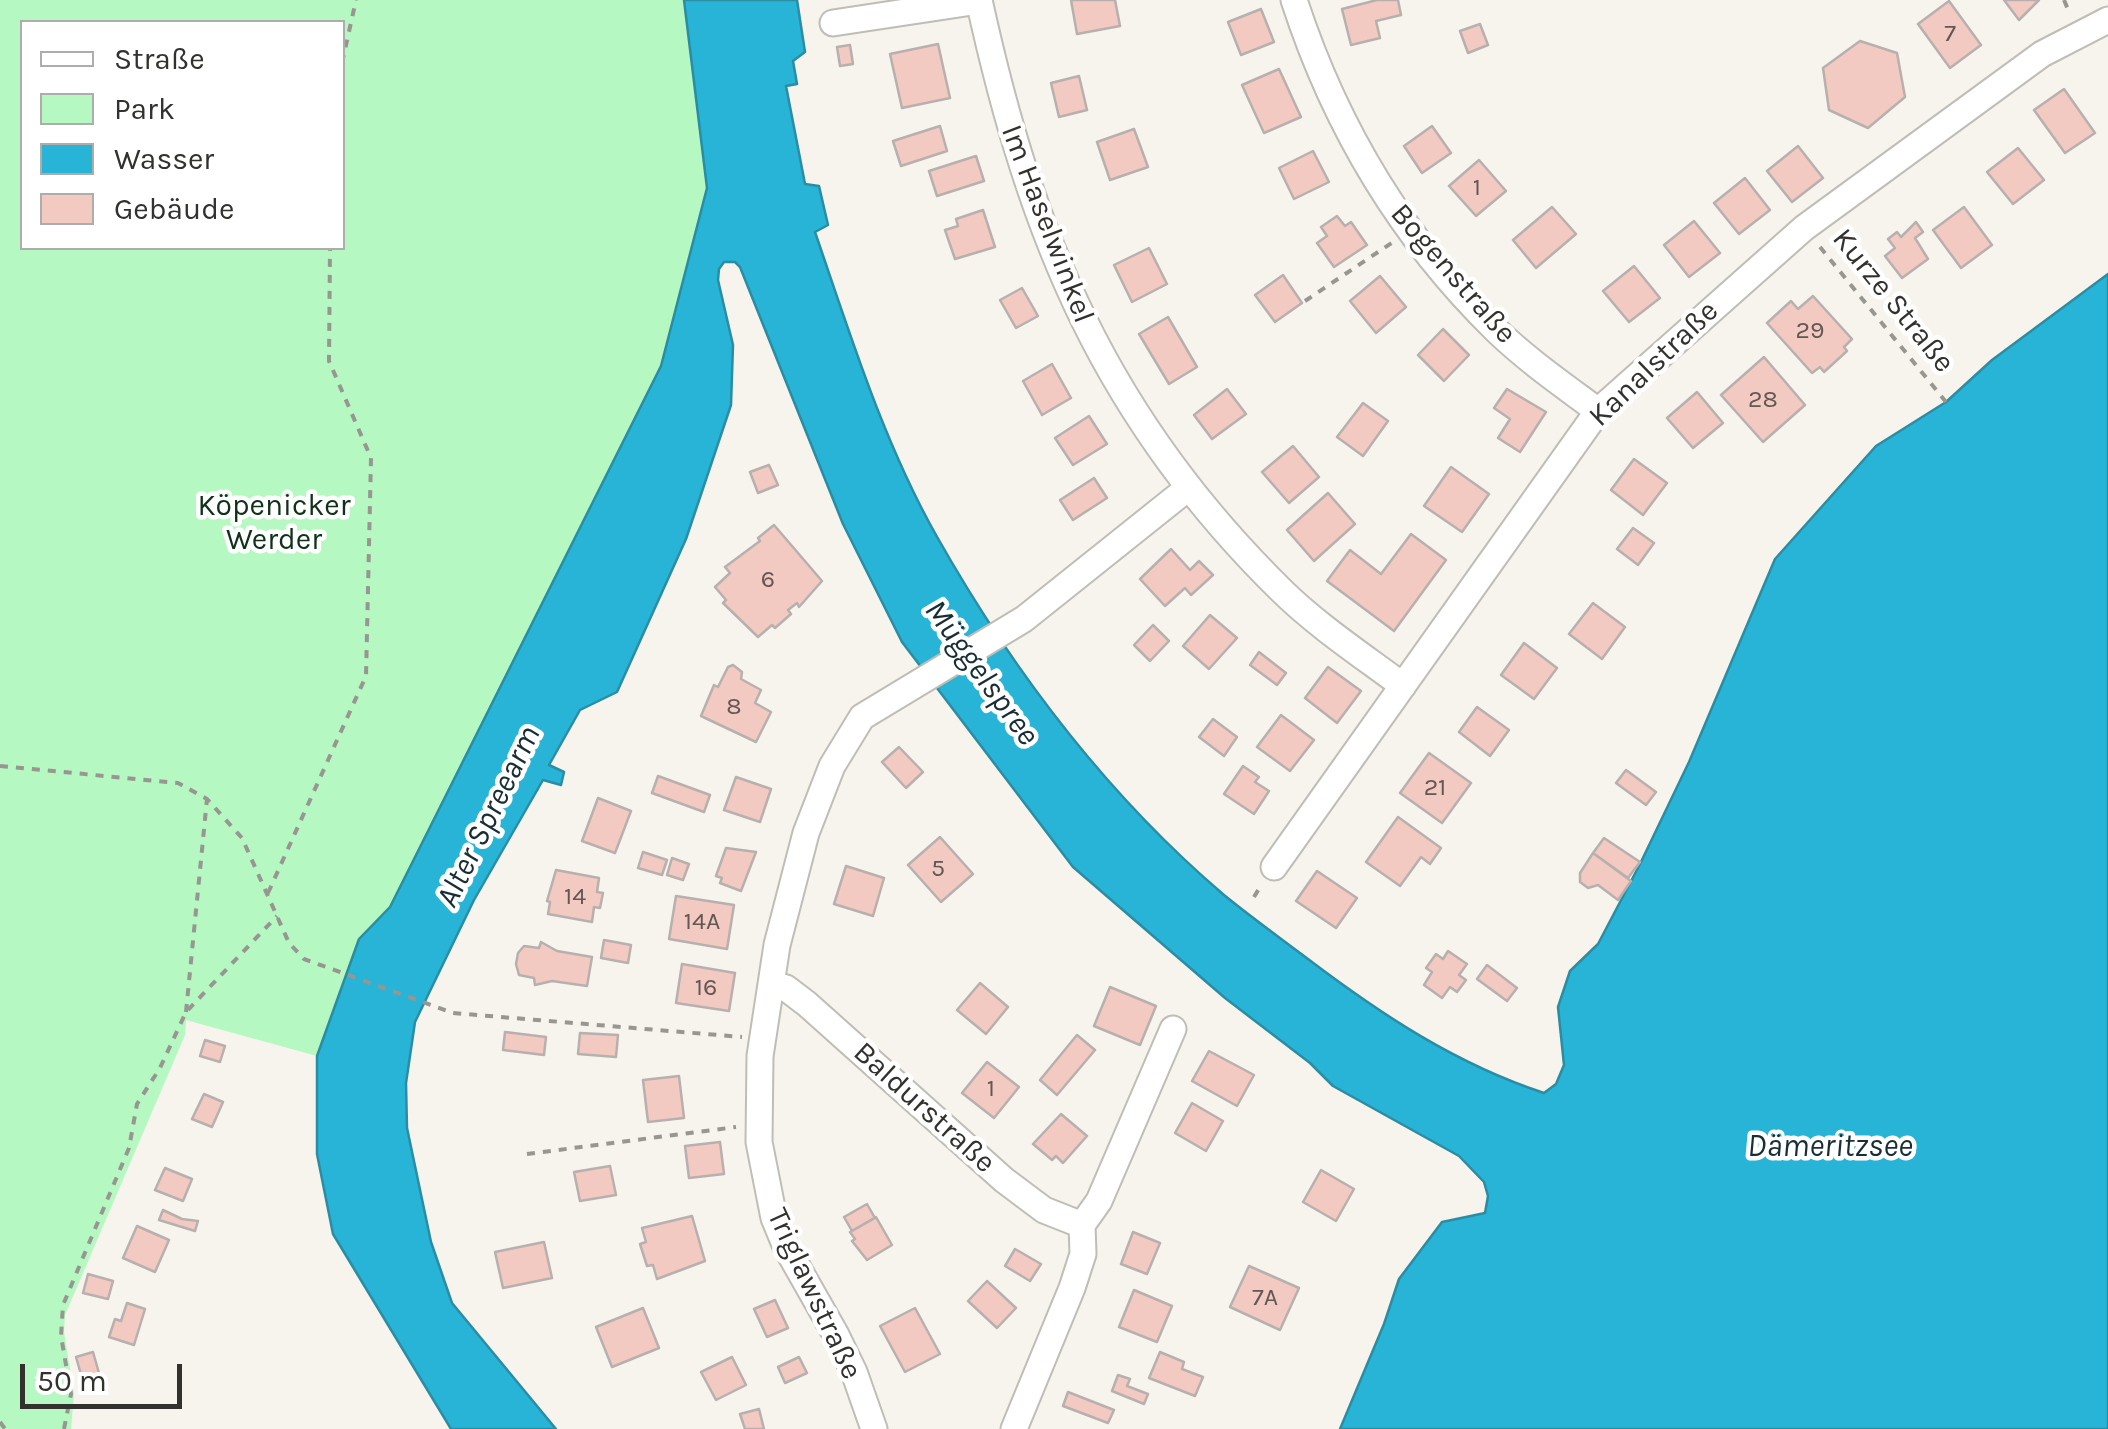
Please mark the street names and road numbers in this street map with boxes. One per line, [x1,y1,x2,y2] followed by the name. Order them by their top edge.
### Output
[993,120,1101,328] street label: Im Haselwinkel
[1382,197,1524,351] street label: Bogenstraße
[1824,222,1962,380] street label: Kurze Straße
[1582,293,1726,435] street label: Kanalstraße
[846,1035,1002,1181] street label: Baldurstraße
[759,1203,869,1385] street label: Triglawstraße

